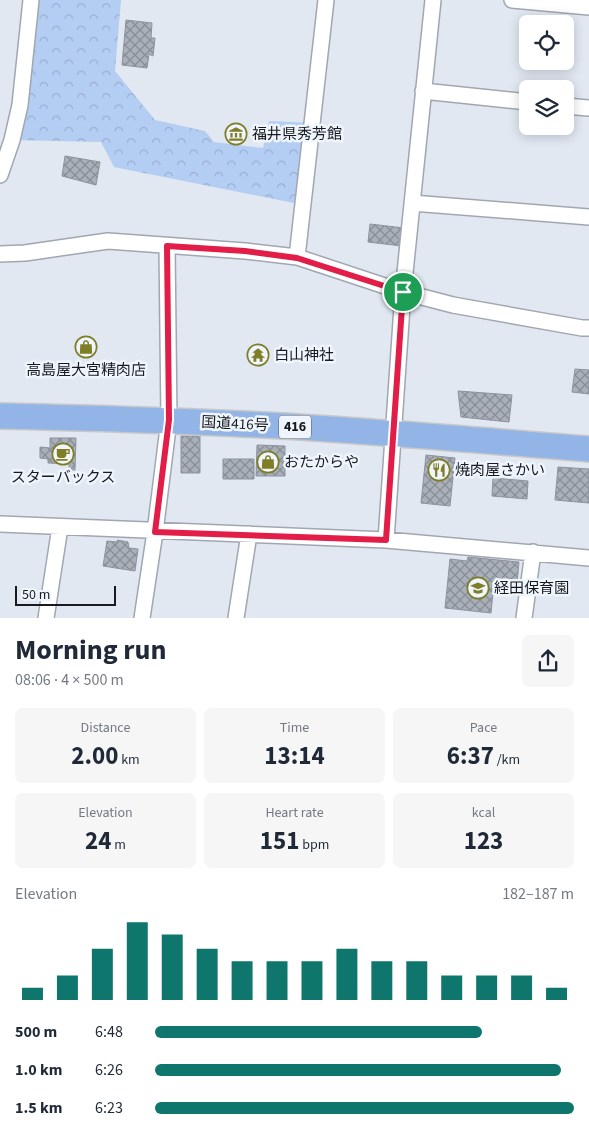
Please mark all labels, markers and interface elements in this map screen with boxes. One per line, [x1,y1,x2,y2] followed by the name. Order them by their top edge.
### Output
[519,15,574,135] map controls
[519,15,574,70] button: locate
[519,80,574,135] button: layers
[224,122,248,146] museum icon: 福井県秀芳館
[252,124,342,145] place label: 福井県秀芳館
[382,271,424,313] pin
[389,278,417,306] icon: arrive
[74,335,98,359] shop icon: 高島屋大宮精肉店
[246,343,270,367] temple icon: 白山神社
[274,345,334,366] place label: 白山神社
[26,360,146,381] place label: 高島屋大宮精肉店
[201,412,269,436] street label: 国道416号
[279,416,311,438] road number: 416
[51,442,75,466] cafe icon: スターバックス
[256,450,280,474] shop icon: おたからや
[284,452,359,473] place label: おたからや
[427,458,451,482] restaurant icon: 焼肉屋さかい
[455,460,545,481] place label: 焼肉屋さかい
[11,467,115,488] place label: スターバックス
[466,576,490,600] school or university icon: 経田保育園
[494,578,569,599] place label: 経田保育園
[15,582,116,606] scale bar
[22,585,50,605] text: 50 m
[15,630,166,670] text: Morning run
[522,635,574,687] button: share
[15,669,124,691] text: 08:06 · 4 × 500 m
[81,718,130,738] text: Distance
[280,718,309,738] text: Time
[470,718,497,738] text: Pace
[71,738,118,774] text: 2.00
[264,738,325,774] text: 13:14
[447,738,494,774] text: 6:37
[118,750,140,770] text: km
[494,750,520,770] text: /km
[78,803,133,823] text: Elevation
[265,803,324,823] text: Heart rate
[472,803,495,823] text: kcal
[85,823,112,859] text: 24
[260,823,299,859] text: 151
[464,823,503,859] text: 123
[112,835,126,855] text: m
[299,835,329,855] text: bpm
[15,883,77,905] text: Elevation
[502,883,574,905] text: 182–187 m
[15,1021,57,1043] text: 500 m
[95,1021,123,1043] text: 6:48
[15,1059,62,1081] text: 1.0 km
[95,1059,123,1081] text: 6:26
[15,1097,62,1119] text: 1.5 km
[95,1097,123,1119] text: 6:23

